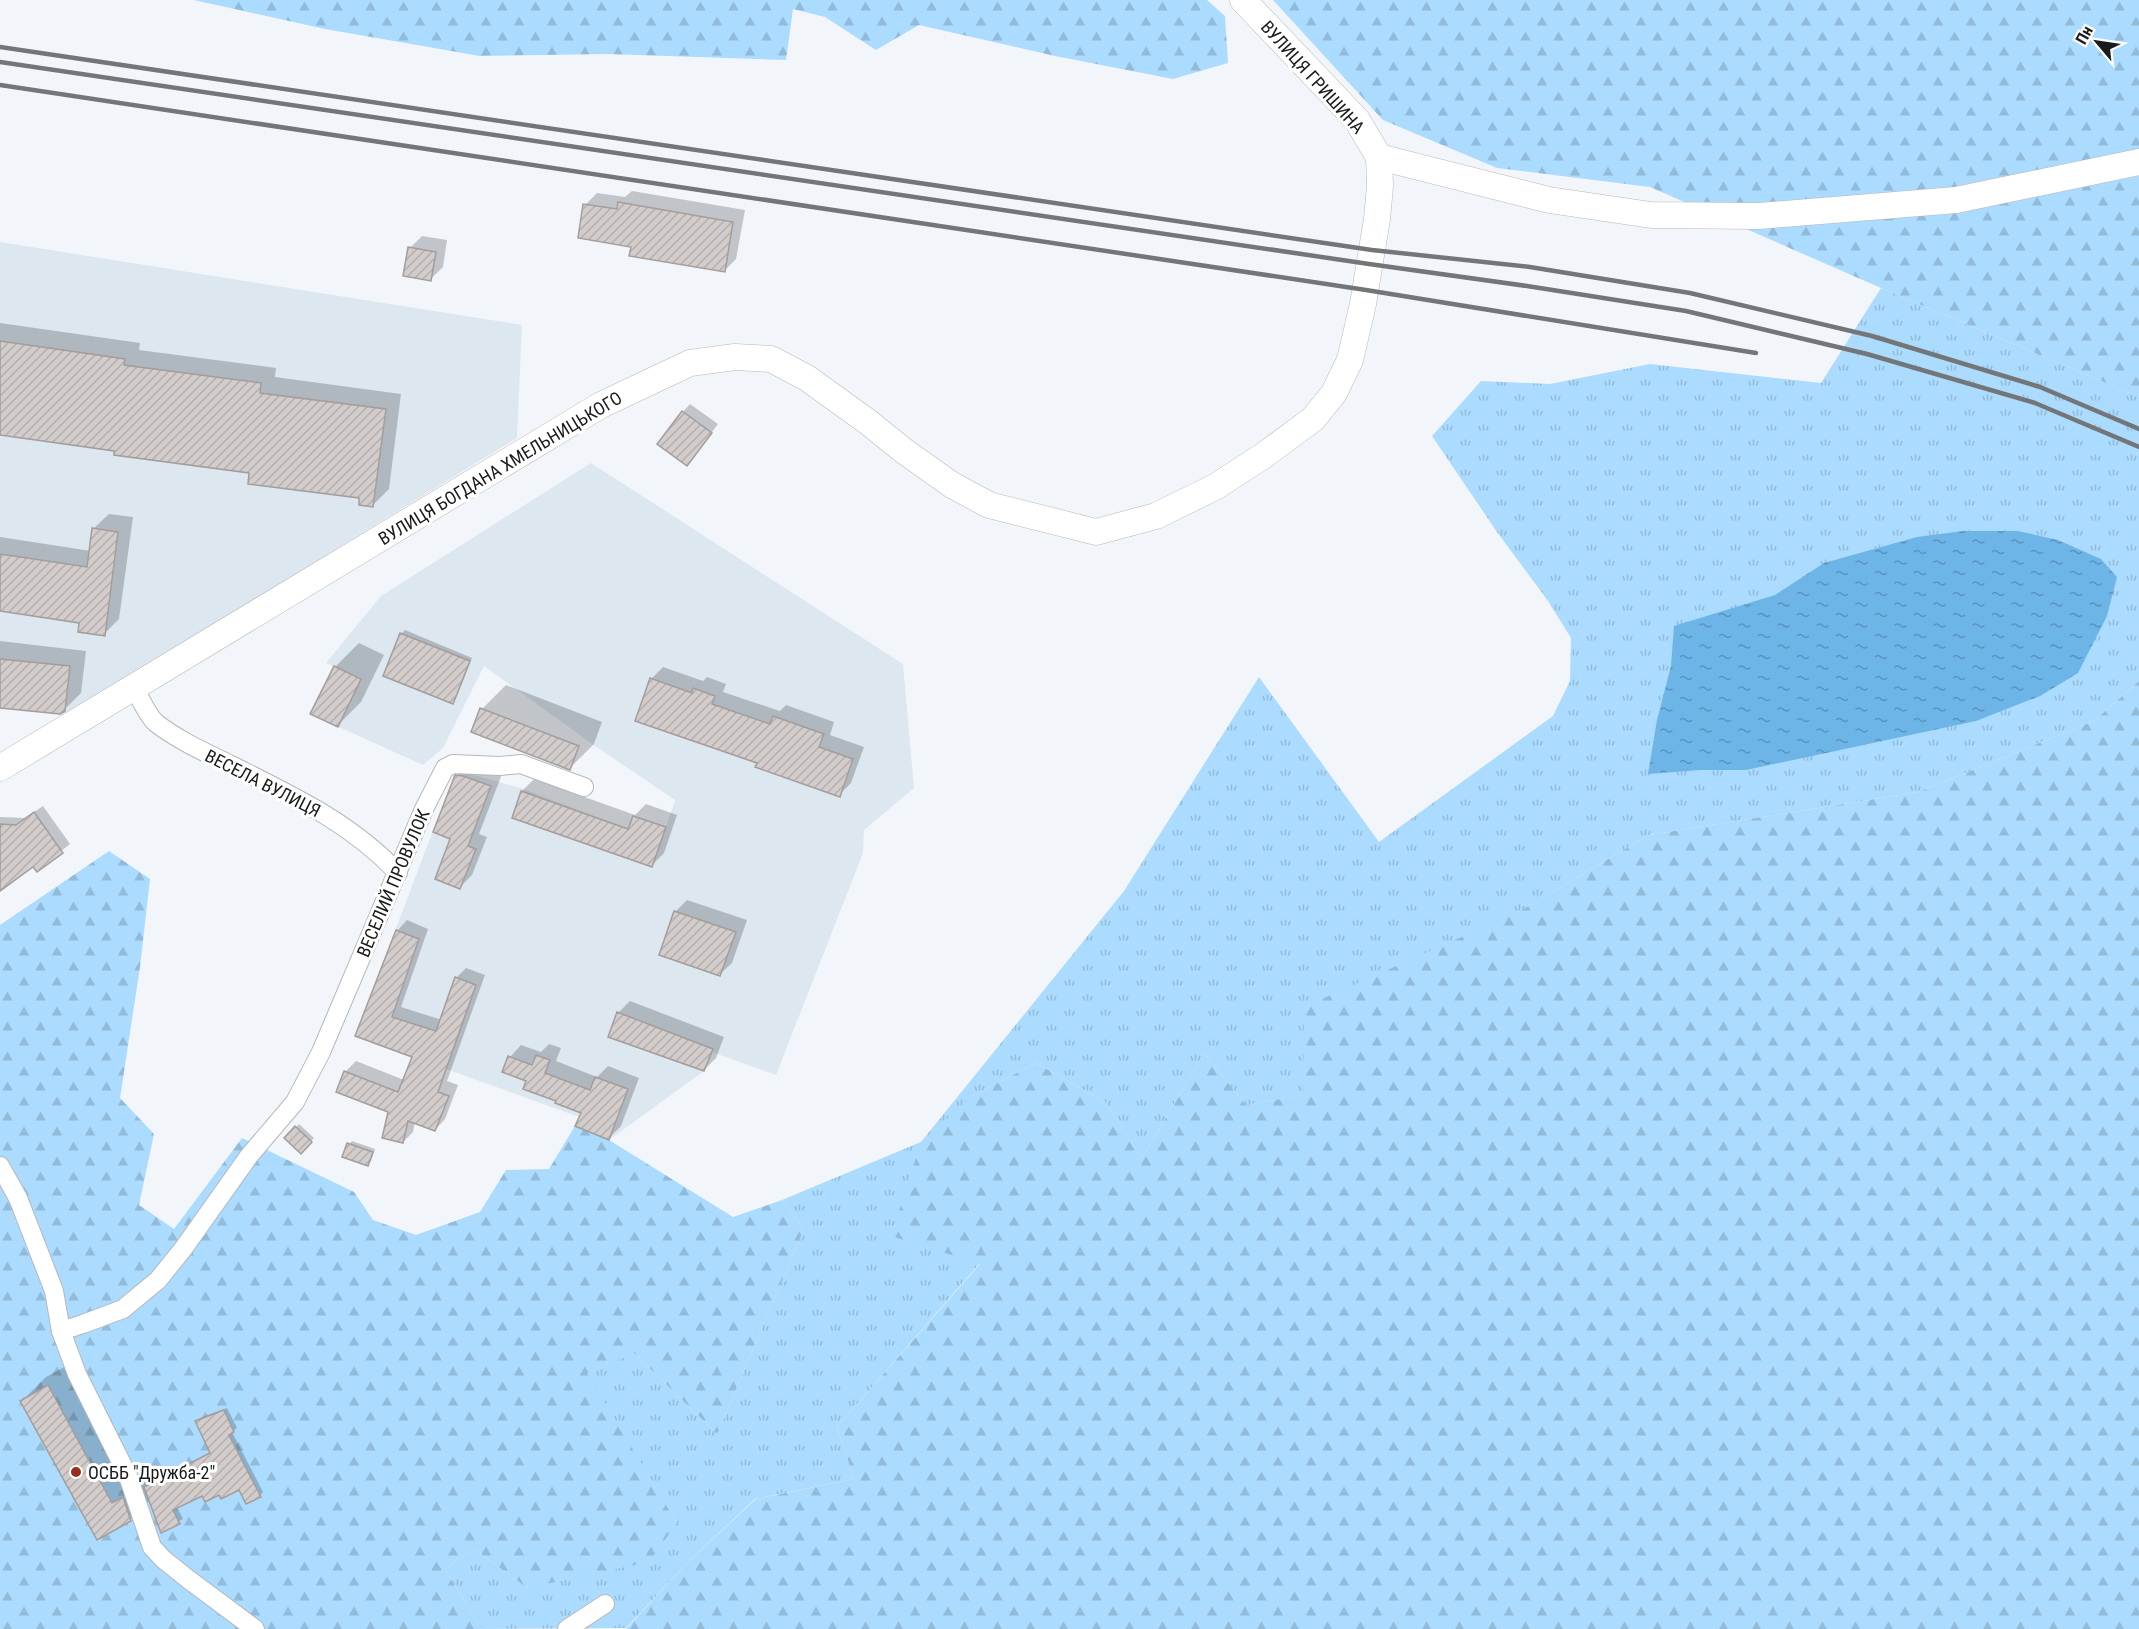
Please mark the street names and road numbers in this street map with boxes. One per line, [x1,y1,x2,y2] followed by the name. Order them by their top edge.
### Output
[1257,16,1370,138] street label: ВУЛИЦЯ ГРИШИНА
[375,387,625,549] street label: ВУЛИЦЯ БОГДАНА ХМЕЛЬНИЦЬКОГО
[202,745,324,821] street label: ВЕСЕЛА ВУЛИЦЯ
[352,806,434,960] street label: ВЕСЕЛИЙ ПРОВУЛОК

